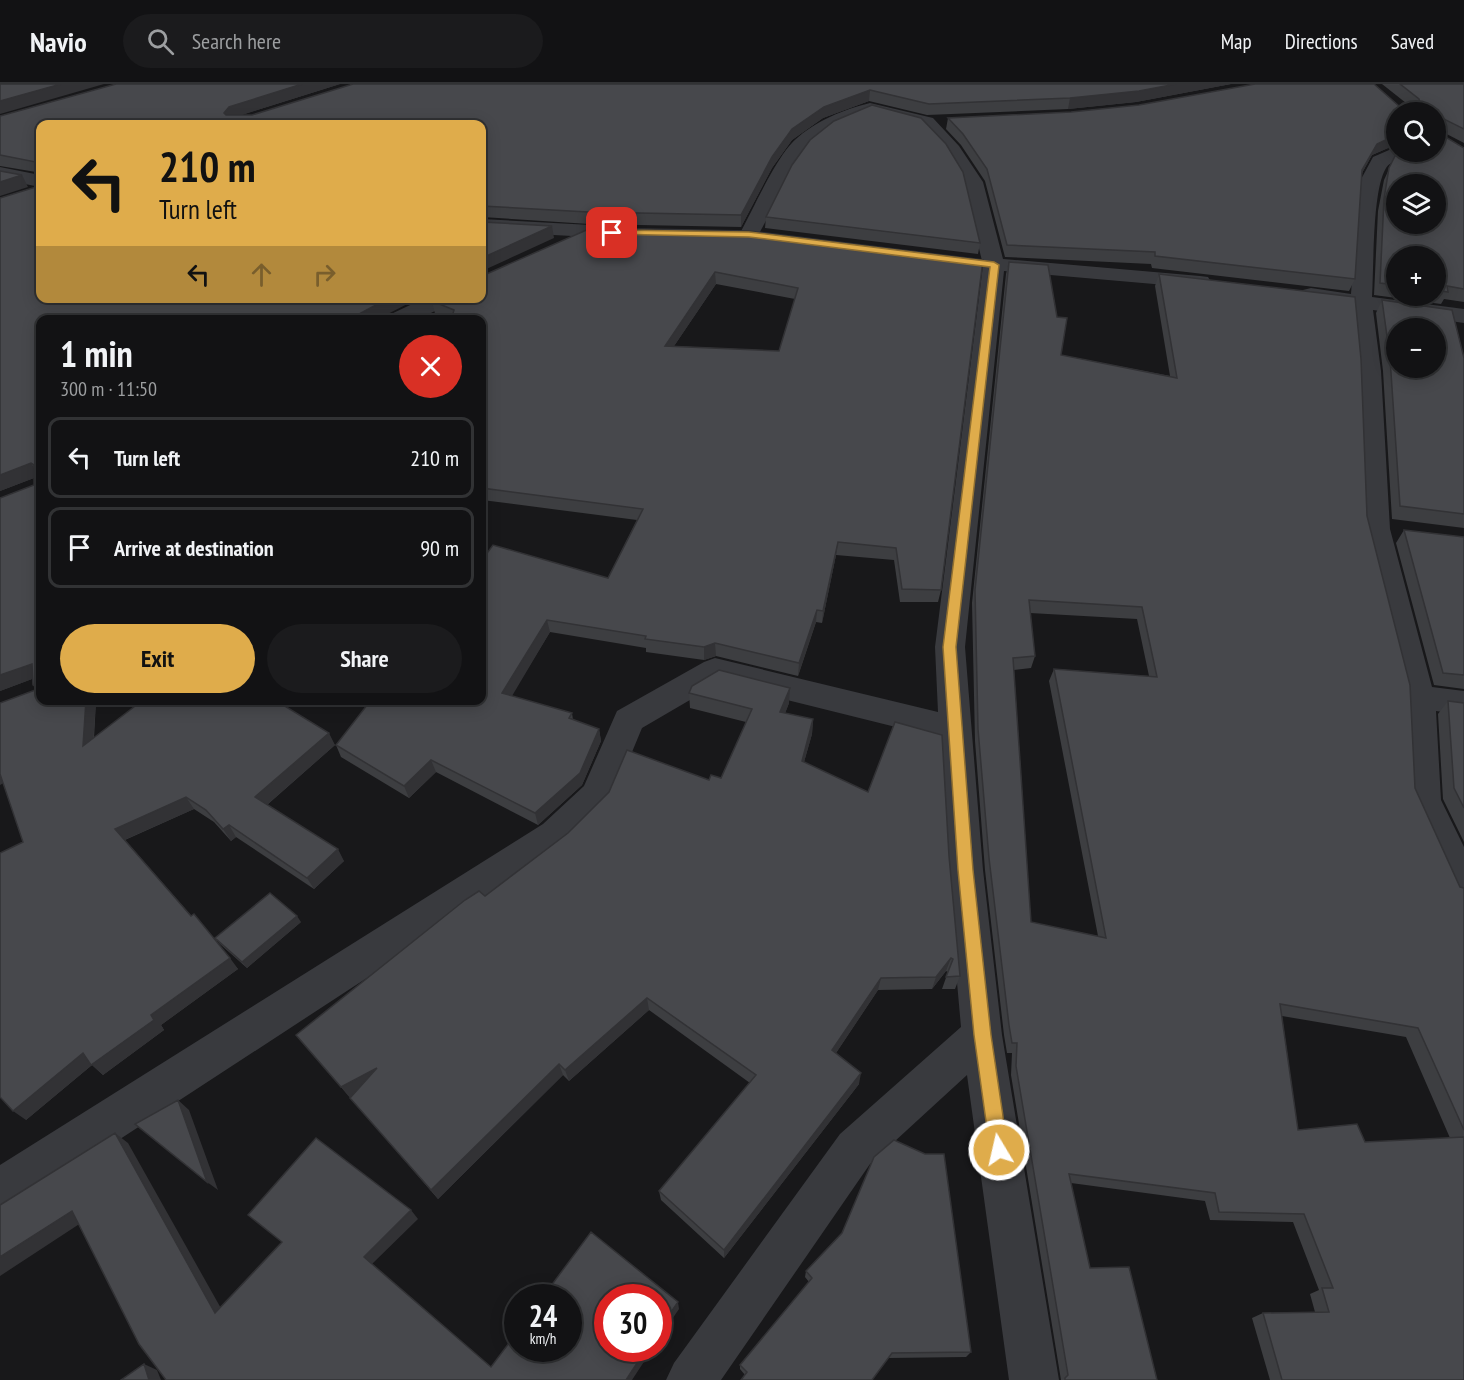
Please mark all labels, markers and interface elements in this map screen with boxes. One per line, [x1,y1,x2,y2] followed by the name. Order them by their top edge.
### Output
[123,14,543,68] search box
[30,23,87,60] text: Navio
[144,25,177,58] icon: search
[192,27,281,55] text: Search here
[1221,28,1252,55] text: Map
[1285,28,1358,55] text: Directions
[1391,28,1434,55] text: Saved
[1386,102,1446,378] map controls
[1386,102,1446,162] button: search
[159,139,256,194] text: 210 m
[60,144,138,222] icon: left
[1386,174,1446,234] button: layers
[159,192,237,226] text: Turn left
[586,207,637,258] pin
[595,216,628,249] icon: arrive
[1386,246,1446,306] button: +
[182,258,215,291] icon: left
[245,258,278,291] icon: ahead
[308,258,341,291] icon: right
[1386,318,1446,378] button: −
[60,330,133,377] text: 1 min
[399,335,462,398] button: close
[60,376,157,402] text: 300 m · 11:50
[63,441,96,474] icon: left
[114,444,180,472] text: Turn left
[410,444,459,472] text: 210 m
[63,531,96,564] icon: arrive
[114,534,274,562] text: Arrive at destination
[420,534,459,562] text: 90 m
[60,624,255,693] button: Exit
[267,624,462,693] button: Share
[967,1118,1031,1182] position arrow
[594,1284,672,1362] speed limit sign: 30
[529,1296,557,1335] text: 24
[530,1329,556,1348] text: km/h

